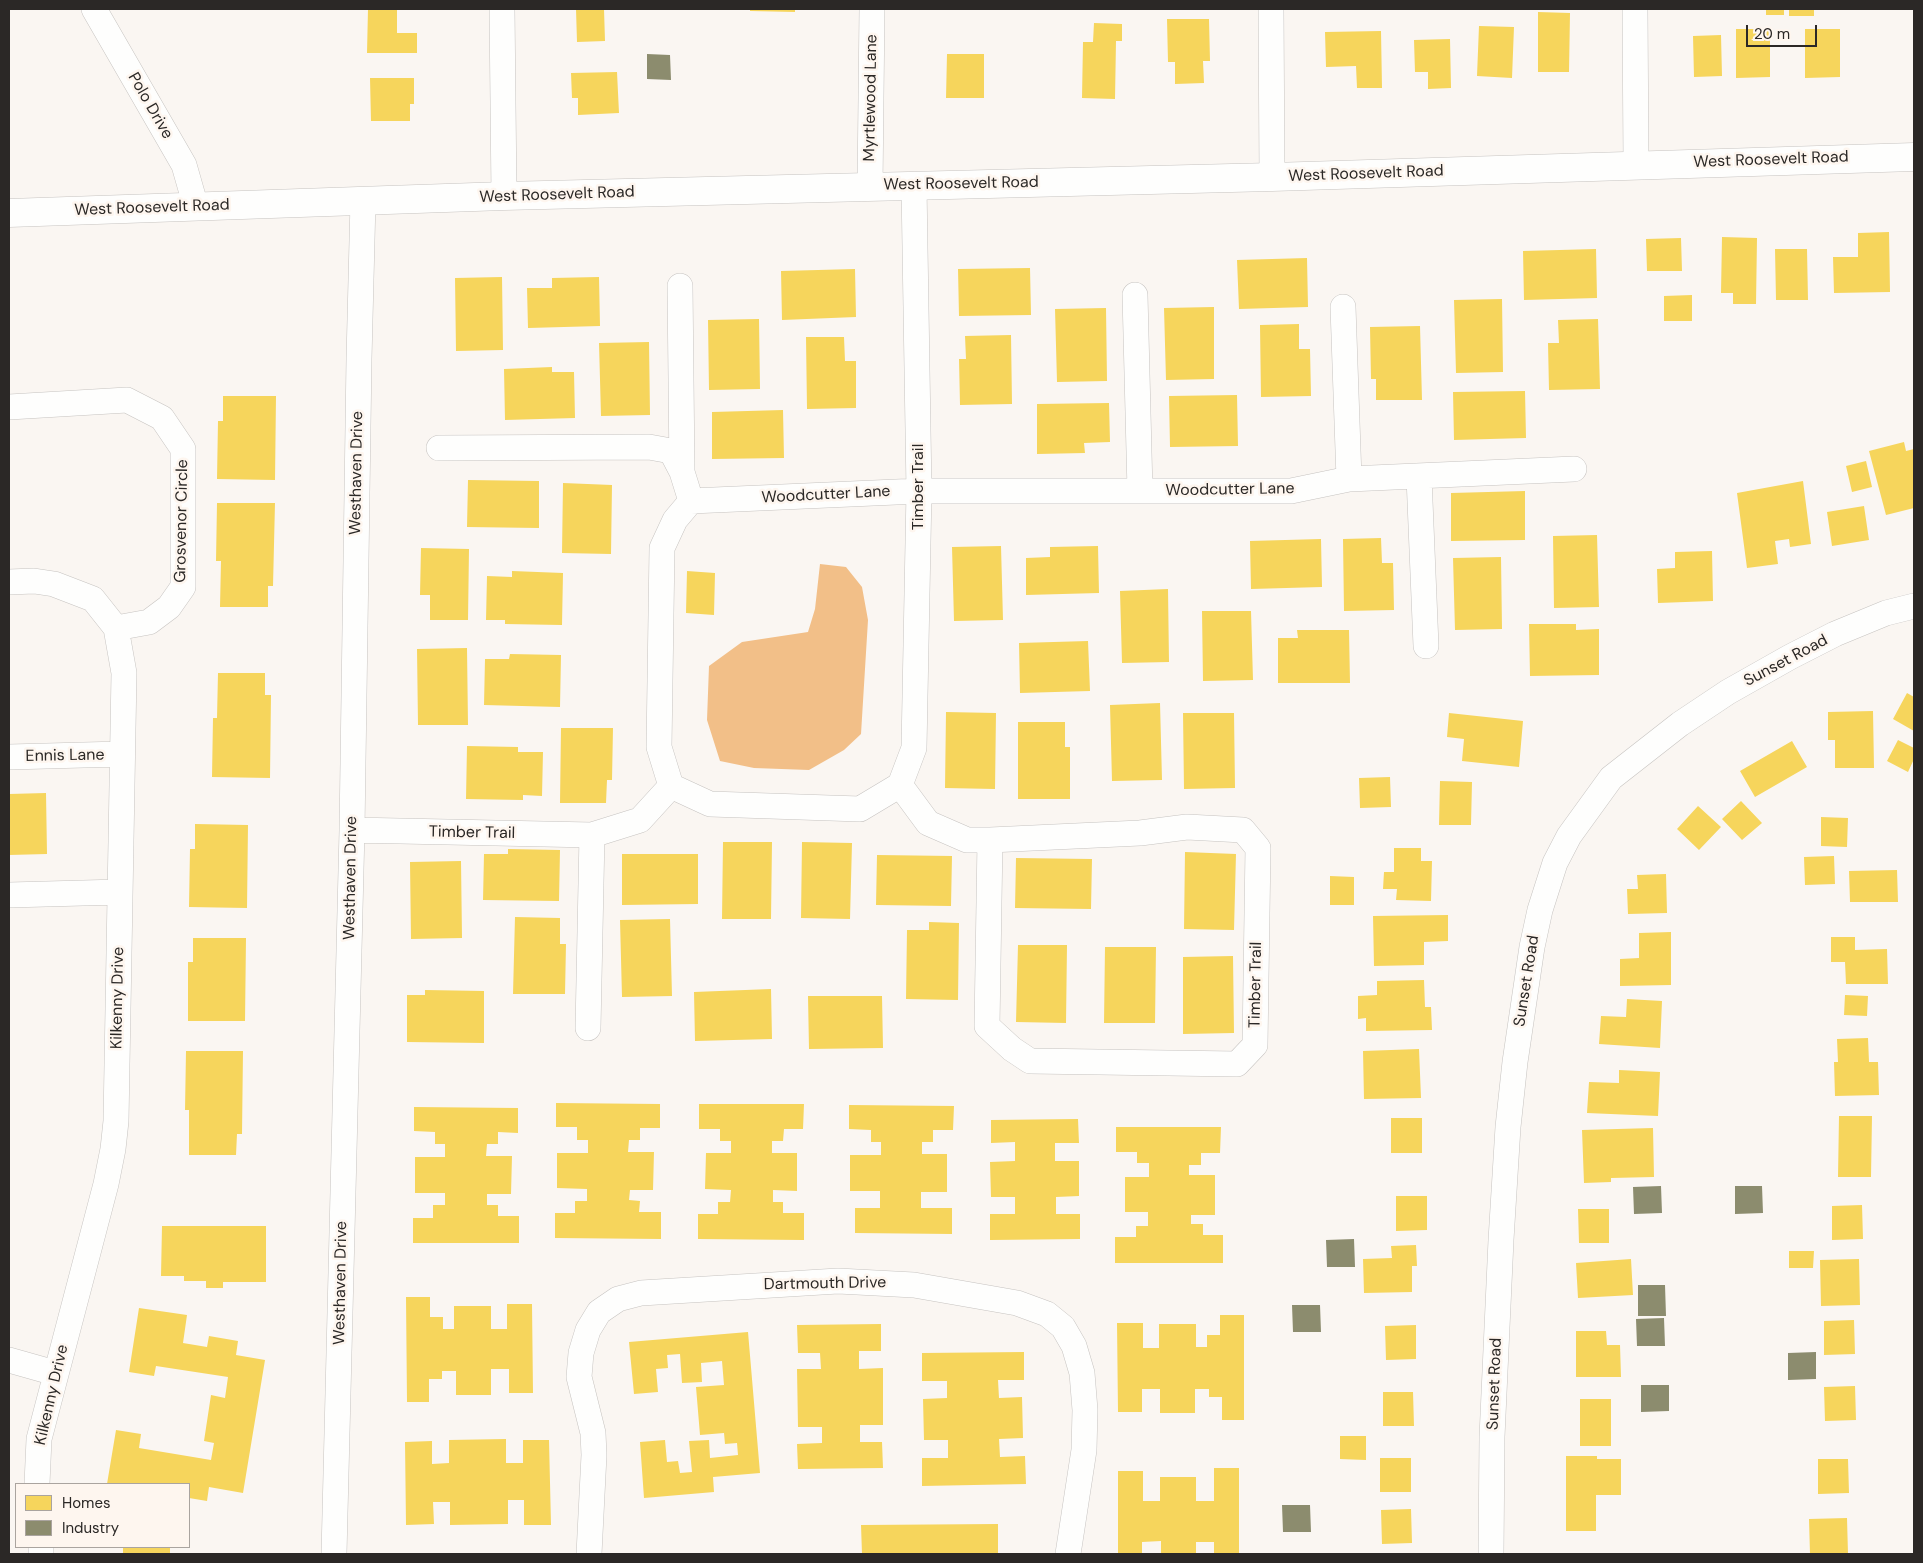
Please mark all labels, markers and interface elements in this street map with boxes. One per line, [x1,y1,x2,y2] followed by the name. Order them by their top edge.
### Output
[1748,15,1819,47] scale bar
[1754,24,1790,44] text: 20 m
[860,34,882,162] street label: Myrtlewood Lane
[123,69,177,143] street label: Polo Drive
[1693,148,1849,172] street label: West Roosevelt Road
[1288,162,1444,186] street label: West Roosevelt Road
[883,173,1039,195] street label: West Roosevelt Road
[479,183,635,207] street label: West Roosevelt Road
[74,196,230,220] street label: West Roosevelt Road
[346,411,368,535] street label: Westhaven Drive
[909,444,929,530] street label: Timber Trail
[171,459,193,583] street label: Grosvenor Circle
[1165,479,1295,501] street label: Woodcutter Lane
[761,482,891,508] street label: Woodcutter Lane
[1741,631,1831,691] street label: Sunset Road
[25,746,105,766] street label: Ennis Lane
[340,816,362,940] street label: Westhaven Drive
[429,823,515,843] street label: Timber Trail
[1510,934,1544,1028] street label: Sunset Road
[1246,942,1266,1028] street label: Timber Trail
[108,947,128,1049] street label: Kilkenny Drive
[330,1221,352,1345] street label: Westhaven Drive
[764,1273,886,1295] street label: Dartmouth Drive
[1484,1338,1506,1430] street label: Sunset Road
[31,1343,73,1447] street label: Kilkenny Drive
[15,1483,190,1548] legend
[62,1493,111,1513] text: Homes
[62,1518,119,1538] text: Industry

